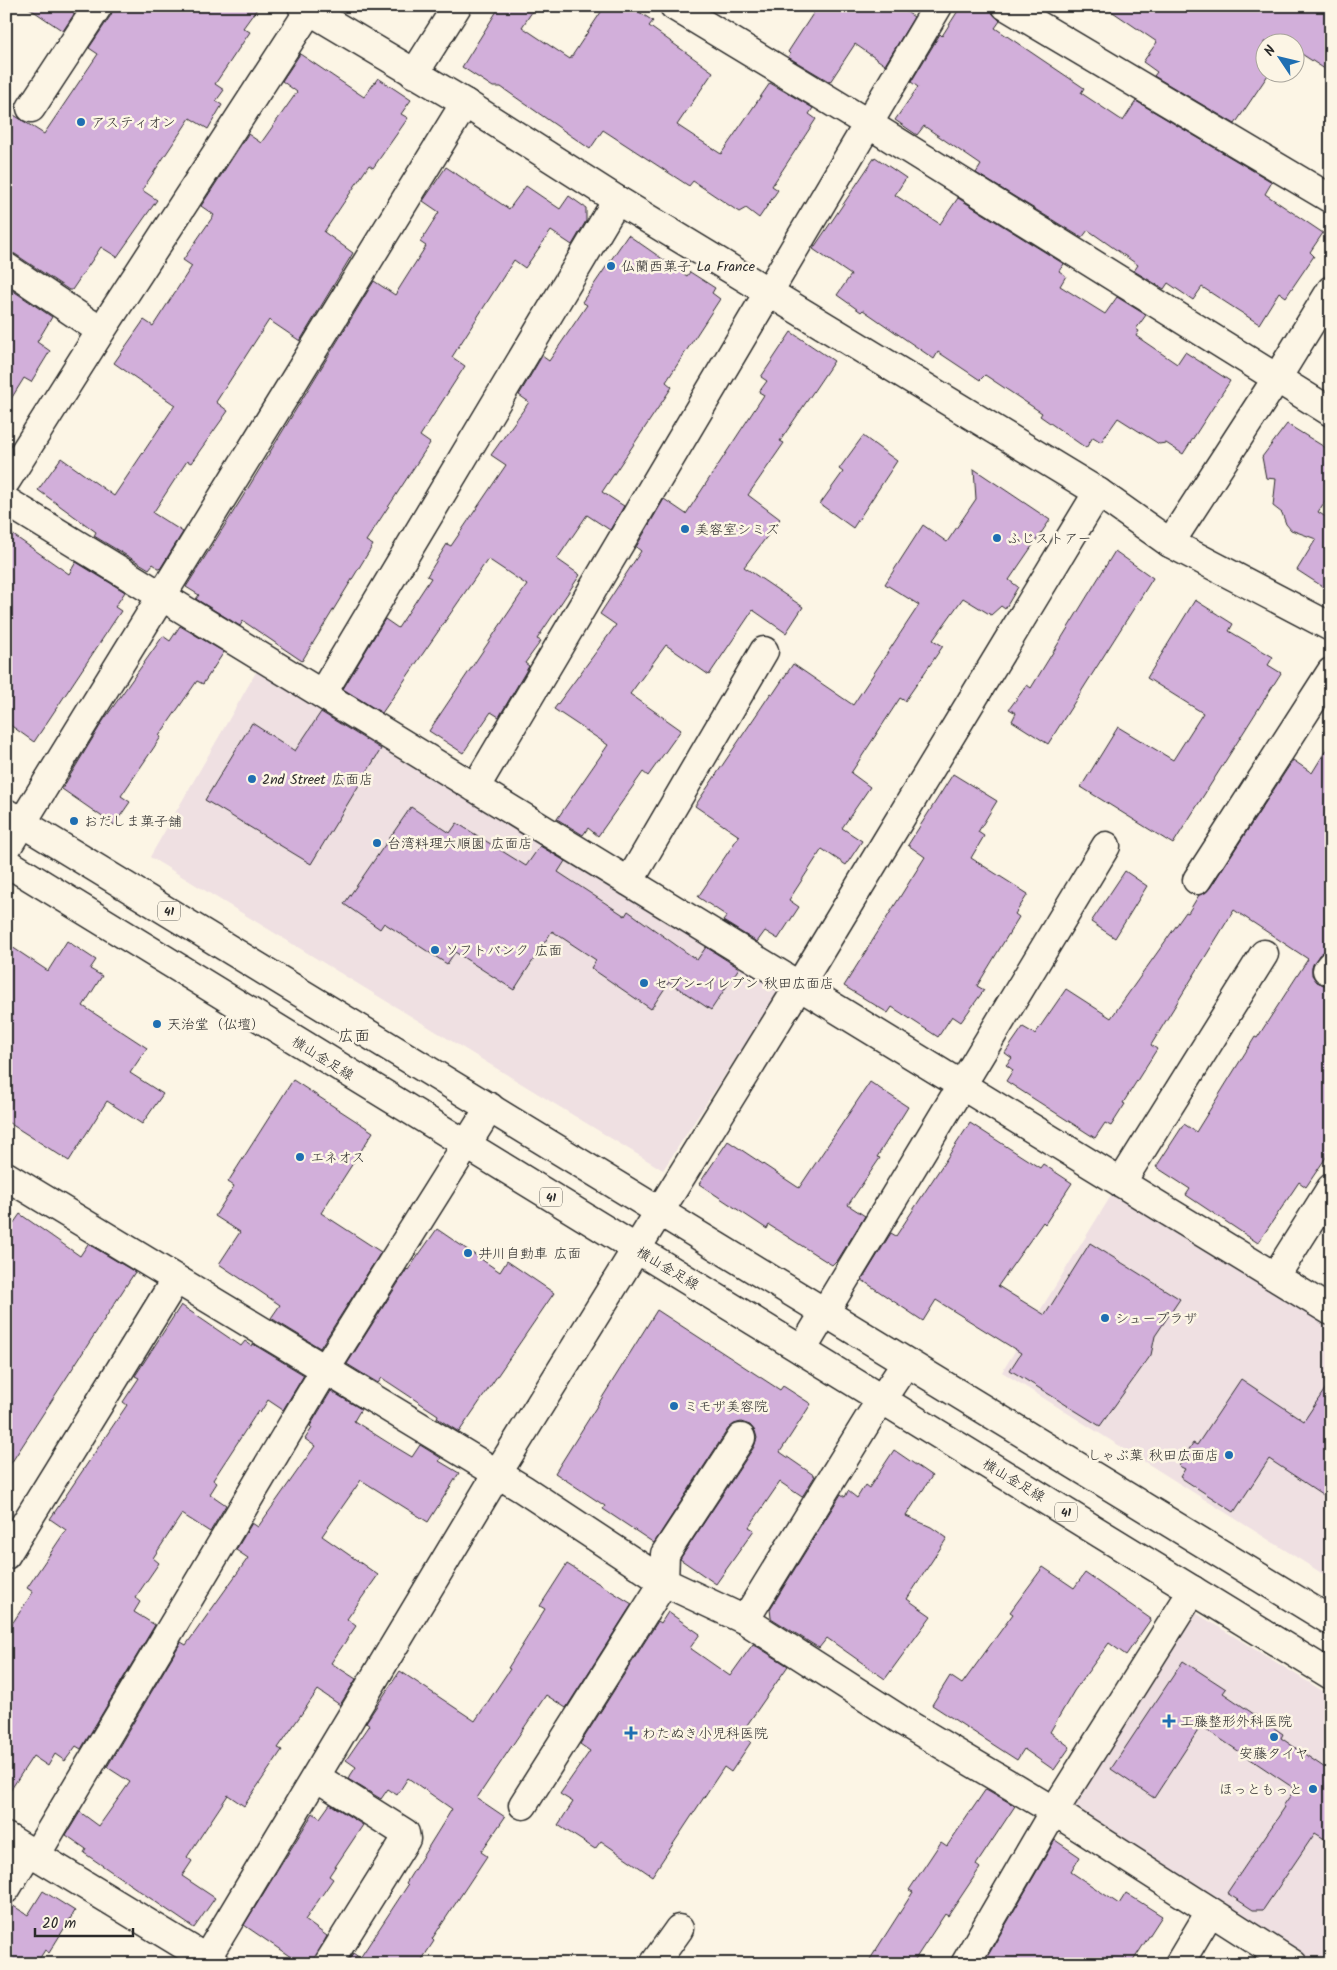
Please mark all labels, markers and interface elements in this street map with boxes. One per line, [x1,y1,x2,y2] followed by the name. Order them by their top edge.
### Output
[1254,32,1304,82] north arrow
[1259,41,1282,61] text: N
[91,112,176,134] place label: アスティオン
[75,116,87,128] marker: アスティオン
[621,256,756,278] place label: 仏蘭西菓子 La France
[605,260,617,272] marker: 仏蘭西菓子 La France
[695,519,779,541] place label: 美容室シミズ
[679,523,691,535] marker: 美容室シミズ
[1007,528,1092,550] place label: ふじストアー
[991,532,1003,544] marker: ふじストアー
[262,769,373,791] place label: 2nd Street 広面店
[246,773,258,785] marker: 2nd Street 広面店
[84,811,182,833] place label: おだしま菓子舗
[68,815,80,827] marker: おだしま菓子舗
[387,833,533,855] place label: 台湾料理六順園 広面店
[371,837,383,849] marker: 台湾料理六順園 広面店
[158,901,180,920] road number: 41
[445,940,563,962] place label: ソフトバンク 広面
[429,944,441,956] marker: ソフトバンク 広面
[654,973,834,995] place label: セブン-イレブン 秋田広面店
[638,977,650,989] marker: セブン-イレブン 秋田広面店
[167,1014,265,1036] place label: 天治堂（仏壇）
[151,1018,163,1030] marker: 天治堂（仏壇）
[338,1024,370,1049] district label: 広面
[287,1031,358,1087] street label: 横山金足線
[310,1147,365,1169] place label: エネオス
[294,1151,306,1163] marker: エネオス
[540,1188,562,1206] road number: 41
[632,1241,703,1296] street label: 横山金足線
[478,1243,582,1265] place label: 井川自動車 広面
[462,1247,474,1259] marker: 井川自動車 広面
[1115,1308,1198,1330] place label: シュープラザ
[1099,1312,1111,1324] marker: シュープラザ
[684,1396,768,1418] place label: ミモザ美容院
[668,1400,680,1412] marker: ミモザ美容院
[1087,1445,1219,1467] place label: しゃぶ葉 秋田広面店
[1223,1449,1235,1461] marker: しゃぶ葉 秋田広面店
[978,1453,1049,1508] street label: 横山金足線
[1055,1502,1077,1521] road number: 41
[1180,1711,1292,1733] place label: 工藤整形外科医院
[1162,1714,1176,1728] marker: 工藤整形外科医院
[642,1723,768,1745] place label: わたぬき小児科医院
[624,1726,638,1740] marker: わたぬき小児科医院
[1268,1731,1280,1743] marker: 安藤タイヤ
[1239,1743,1309,1765] place label: 安藤タイヤ
[1219,1779,1303,1801] place label: ほっともっと
[1307,1783,1319,1795] marker: ほっともっと
[35,1905,132,1937] scale bar
[42,1912,76,1936] text: 20 m

